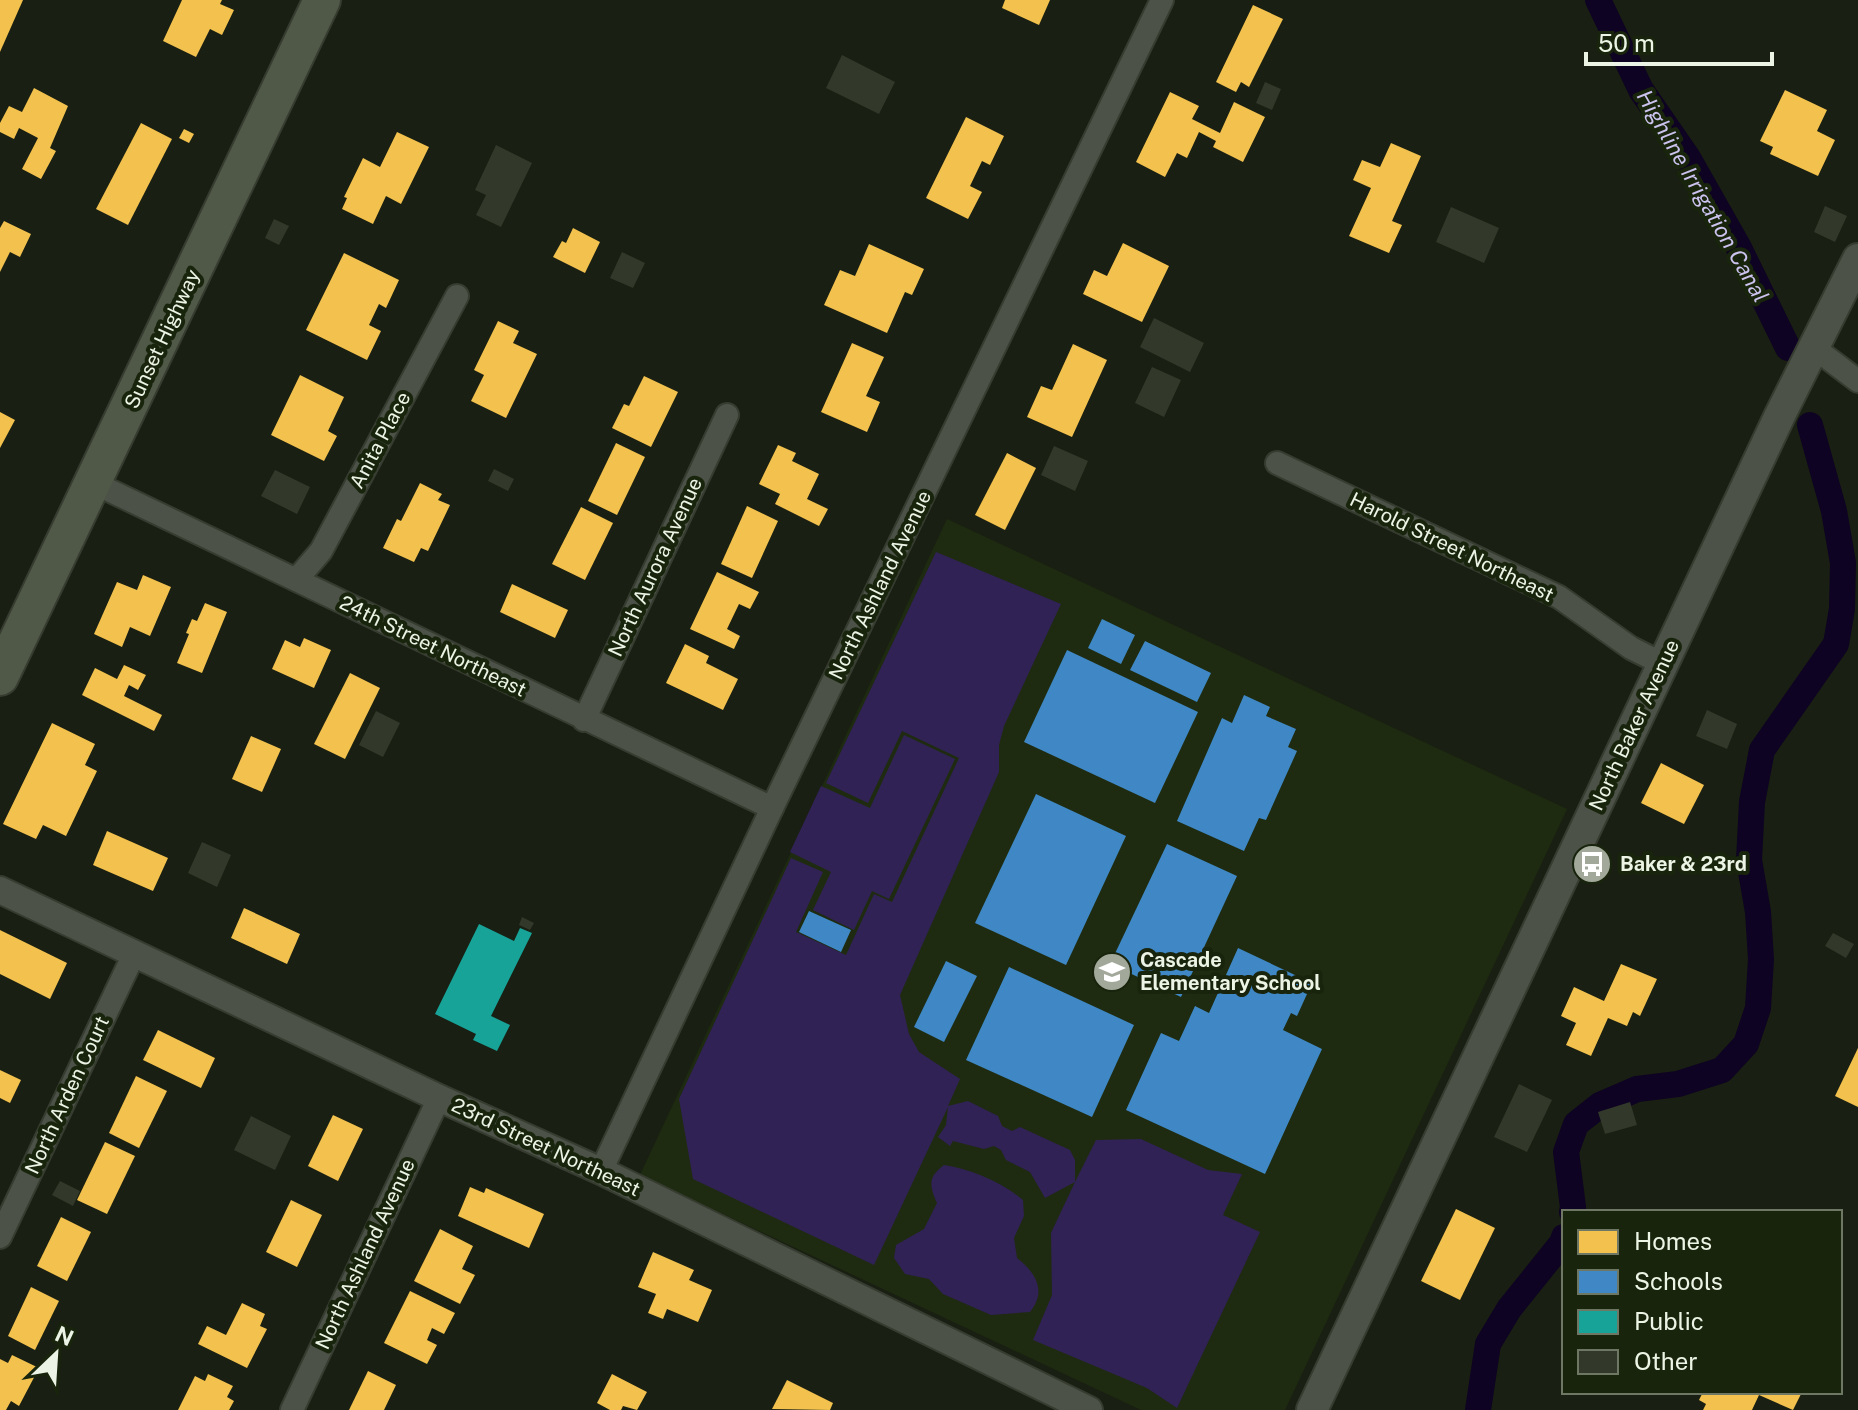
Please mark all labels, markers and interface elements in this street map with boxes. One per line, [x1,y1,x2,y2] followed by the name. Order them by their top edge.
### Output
[1586,16,1772,66] scale bar
[1598,29,1655,57] text: 50 m
[1632,85,1774,307] water label: Highline Irrigation Canal
[119,265,205,412] street label: Sunset Highway
[344,387,416,493] street label: Anita Place
[603,474,707,660] street label: North Aurora Avenue
[824,486,936,684] street label: North Ashland Avenue
[1346,487,1558,607] street label: Harold Street Northeast
[336,590,530,702] street label: 24th Street Northeast
[1584,636,1684,814] street label: North Baker Avenue
[1571,843,1613,885] bus stop icon: Baker & 23rd
[1620,852,1747,876] place label: Baker & 23rd
[1140,948,1321,995] place label: Cascade Elementary School
[1091,951,1133,993] school or university icon: Cascade Elementary School
[20,1012,114,1178] street label: North Arden Court
[448,1093,644,1201] street label: 23rd Street Northeast
[310,1155,420,1353] street label: North Ashland Avenue
[1562,1210,1842,1394] legend
[1634,1227,1712,1255] text: Homes
[1634,1267,1723,1295] text: Schools
[1634,1307,1704,1335] text: Public
[16,1314,96,1394] north arrow
[51,1320,78,1351] text: N
[1634,1347,1698,1375] text: Other

